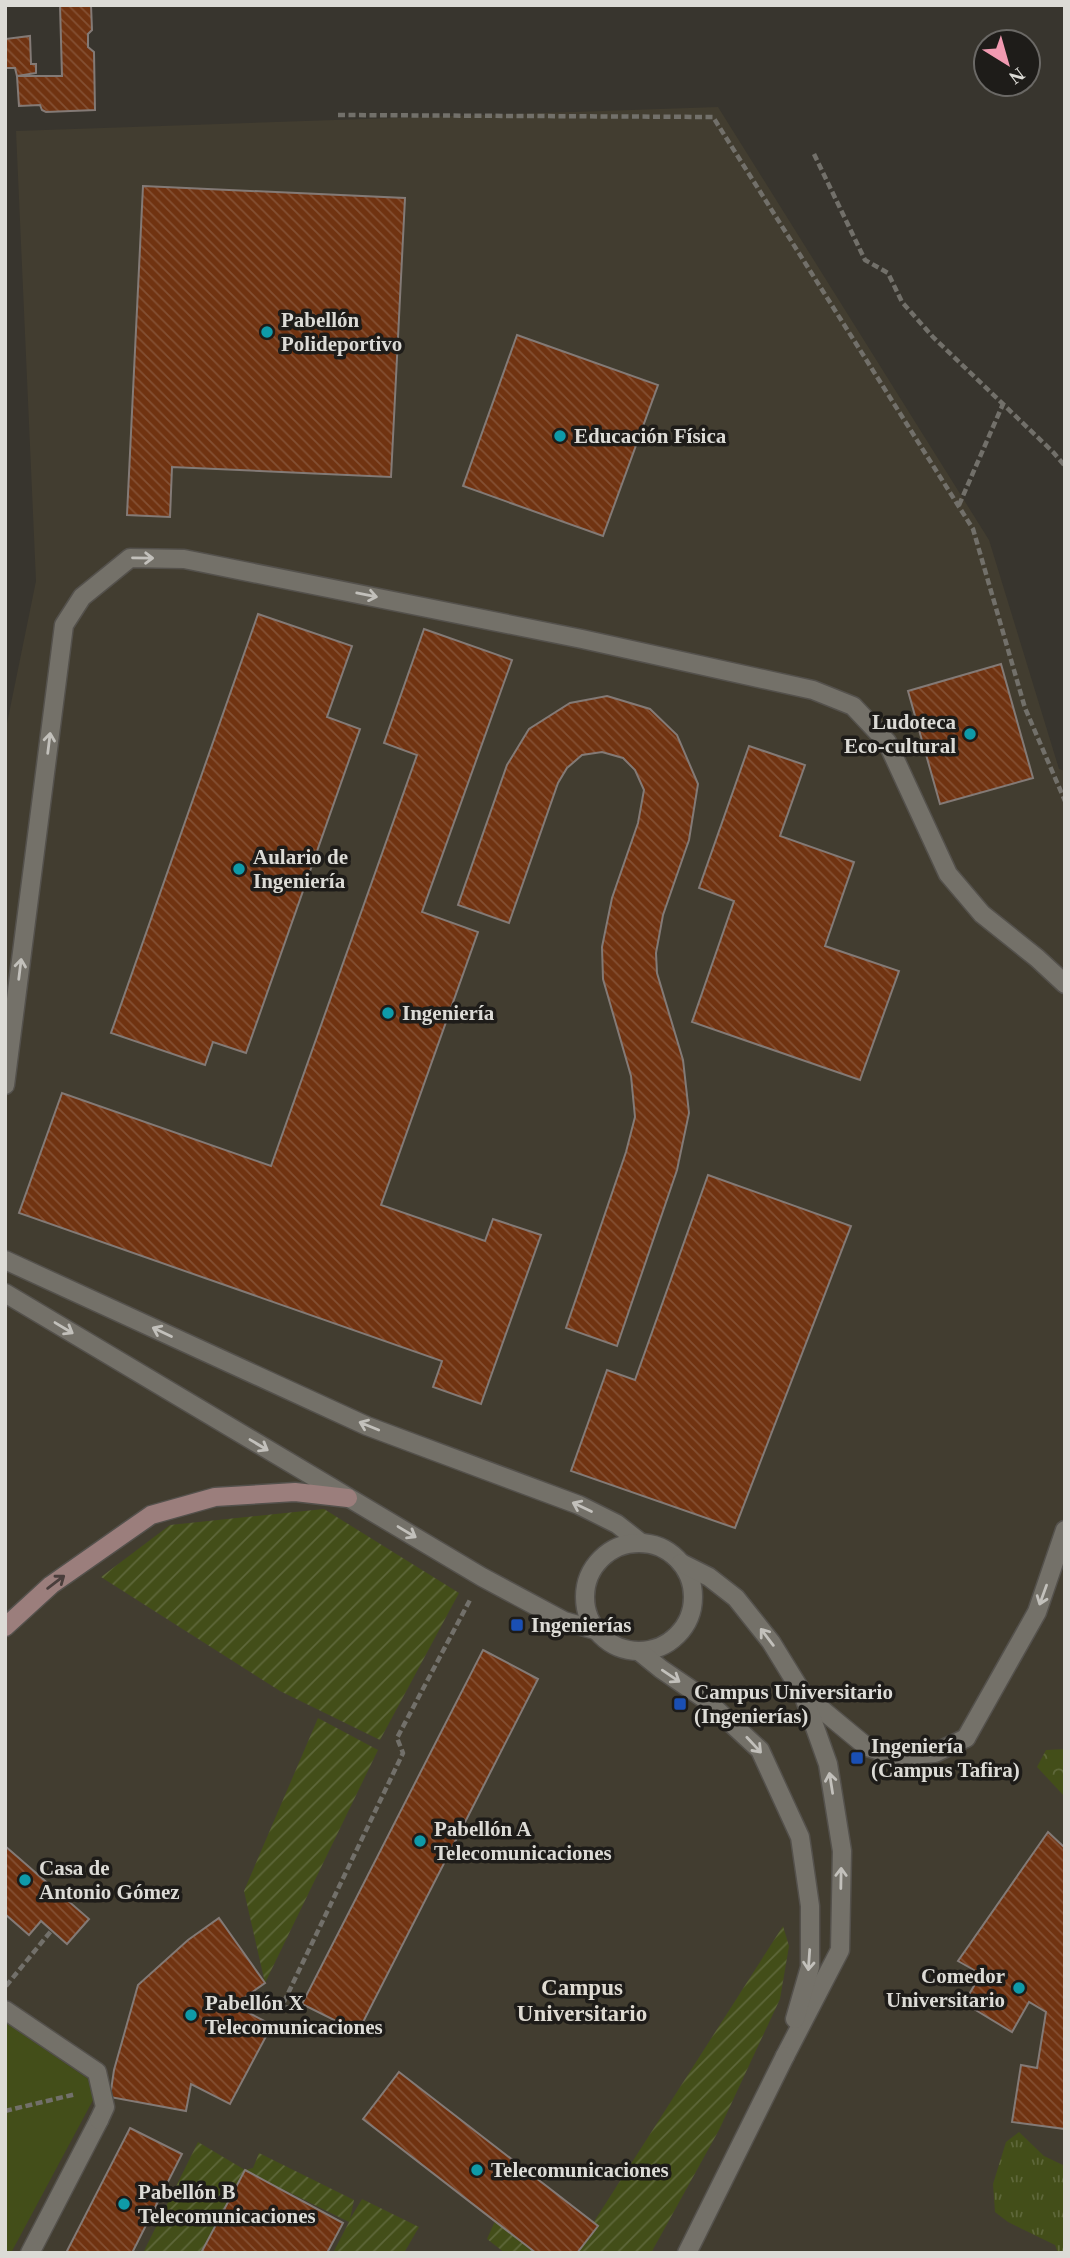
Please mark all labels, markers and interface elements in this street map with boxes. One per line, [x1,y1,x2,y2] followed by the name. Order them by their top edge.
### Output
[972,28,1042,98] north arrow
[1005,64,1029,89] text: N
[281,308,402,356] place label: Pabellón Polideportivo
[259,324,275,340] marker: Pabellón Polideportivo
[574,424,727,448] place label: Educación Física
[552,428,568,444] marker: Educación Física
[131,551,154,565] one-way arrow
[355,589,378,603] one-way arrow
[844,710,957,758] place label: Ludoteca Eco-cultural
[962,726,978,742] marker: Ludoteca Eco-cultural
[42,732,55,755] one-way arrow
[253,845,348,893] place label: Aulario de Ingeniería
[231,861,247,877] marker: Aulario de Ingeniería
[14,958,27,981] one-way arrow
[402,1001,495,1025] place label: Ingeniería
[380,1005,396,1021] marker: Ingeniería
[53,1322,73,1336] one-way arrow
[152,1325,173,1338] one-way arrow
[359,1419,380,1432] one-way arrow
[249,1438,269,1452] one-way arrow
[572,1500,593,1513] one-way arrow
[396,1525,416,1539] one-way arrow
[47,1575,66,1590] one-way arrow
[1036,1583,1048,1605] one-way arrow
[531,1613,631,1637] place label: Ingenierías
[509,1617,525,1633] marker: Ingenierías
[759,1628,774,1647] one-way arrow
[661,1669,680,1684] one-way arrow
[694,1680,893,1728] place label: Campus Universitario (Ingenierías)
[672,1696,688,1712] marker: Campus Universitario (Ingenierías)
[871,1734,1020,1782] place label: Ingeniería (Campus Tafira)
[745,1736,762,1754] one-way arrow
[849,1750,865,1766] marker: Ingeniería (Campus Tafira)
[825,1772,838,1795] one-way arrow
[434,1817,612,1865] place label: Pabellón A Telecomunicaciones
[412,1833,428,1849] marker: Pabellón A Telecomunicaciones
[39,1856,180,1904] place label: Casa de Antonio Gómez
[834,1867,848,1890] one-way arrow
[17,1872,33,1888] marker: Casa de Antonio Gómez
[802,1949,815,1971] one-way arrow
[886,1964,1005,2012] place label: Comedor Universitario
[517,1975,647,2026] district label: Campus Universitario
[1011,1980,1027,1996] marker: Comedor Universitario
[205,1991,383,2039] place label: Pabellón X Telecomunicaciones
[183,2007,199,2023] marker: Pabellón X Telecomunicaciones
[491,2158,669,2182] place label: Telecomunicaciones
[469,2162,485,2178] marker: Telecomunicaciones
[138,2180,316,2228] place label: Pabellón B Telecomunicaciones
[116,2196,132,2212] marker: Pabellón B Telecomunicaciones

